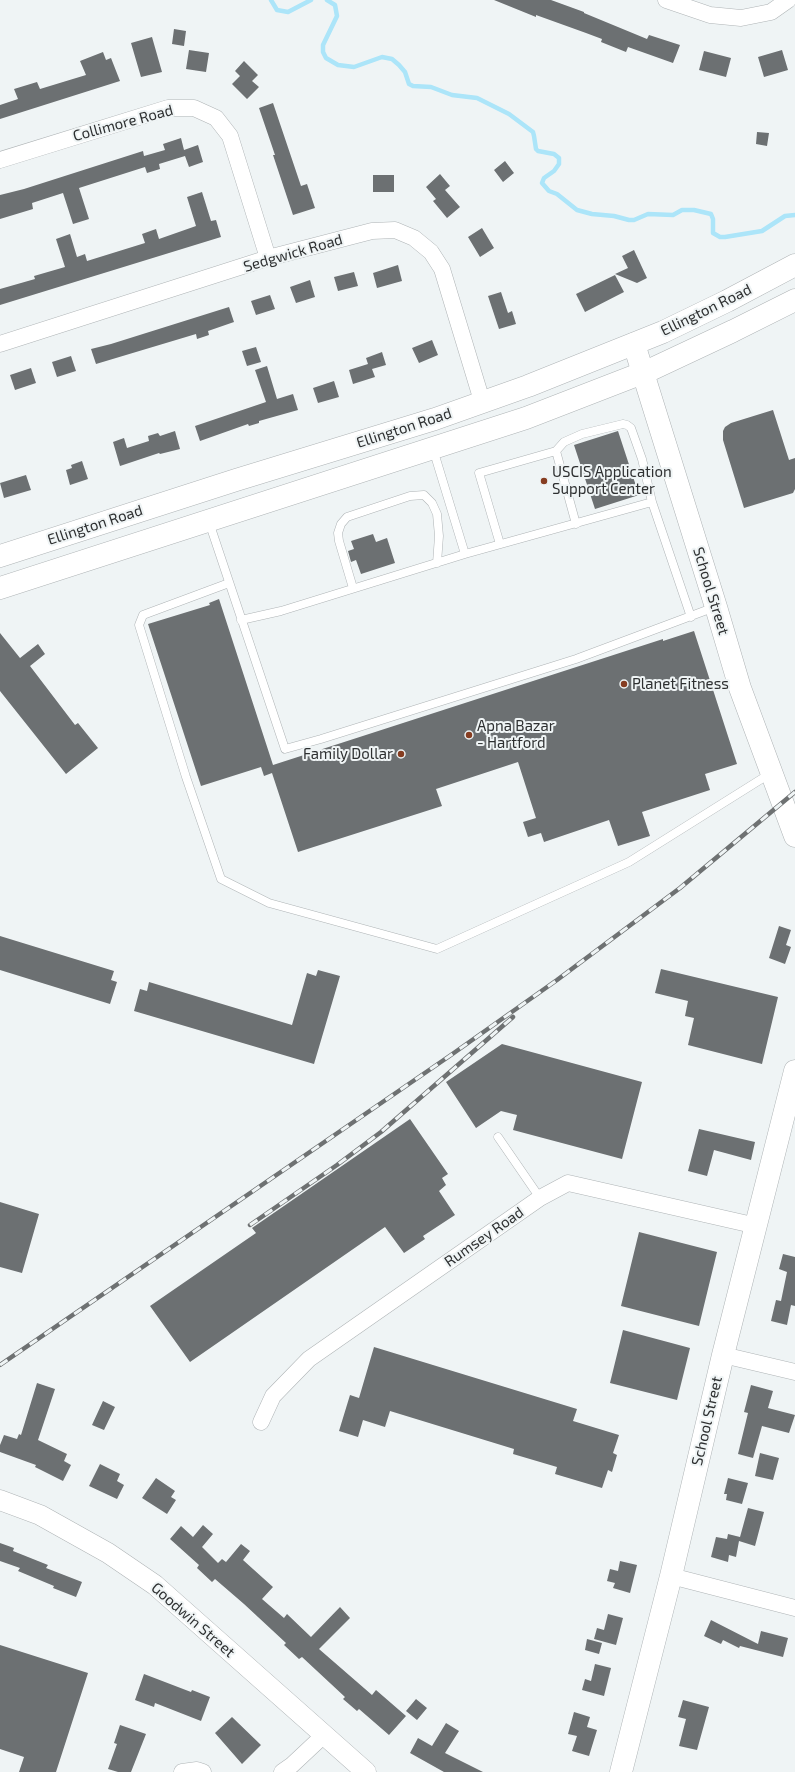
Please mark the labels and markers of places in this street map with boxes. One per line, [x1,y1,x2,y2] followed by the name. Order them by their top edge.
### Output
[552,463,672,498] place label: USCIS Application Support Center
[539,476,549,486] marker: USCIS Application Support Center
[632,675,729,693] place label: Planet Fitness
[619,679,629,689] marker: Planet Fitness
[477,717,555,752] place label: Apna Bazar - Hartford
[464,730,474,740] marker: Apna Bazar - Hartford
[303,745,393,763] place label: Family Dollar
[396,749,406,759] marker: Family Dollar

